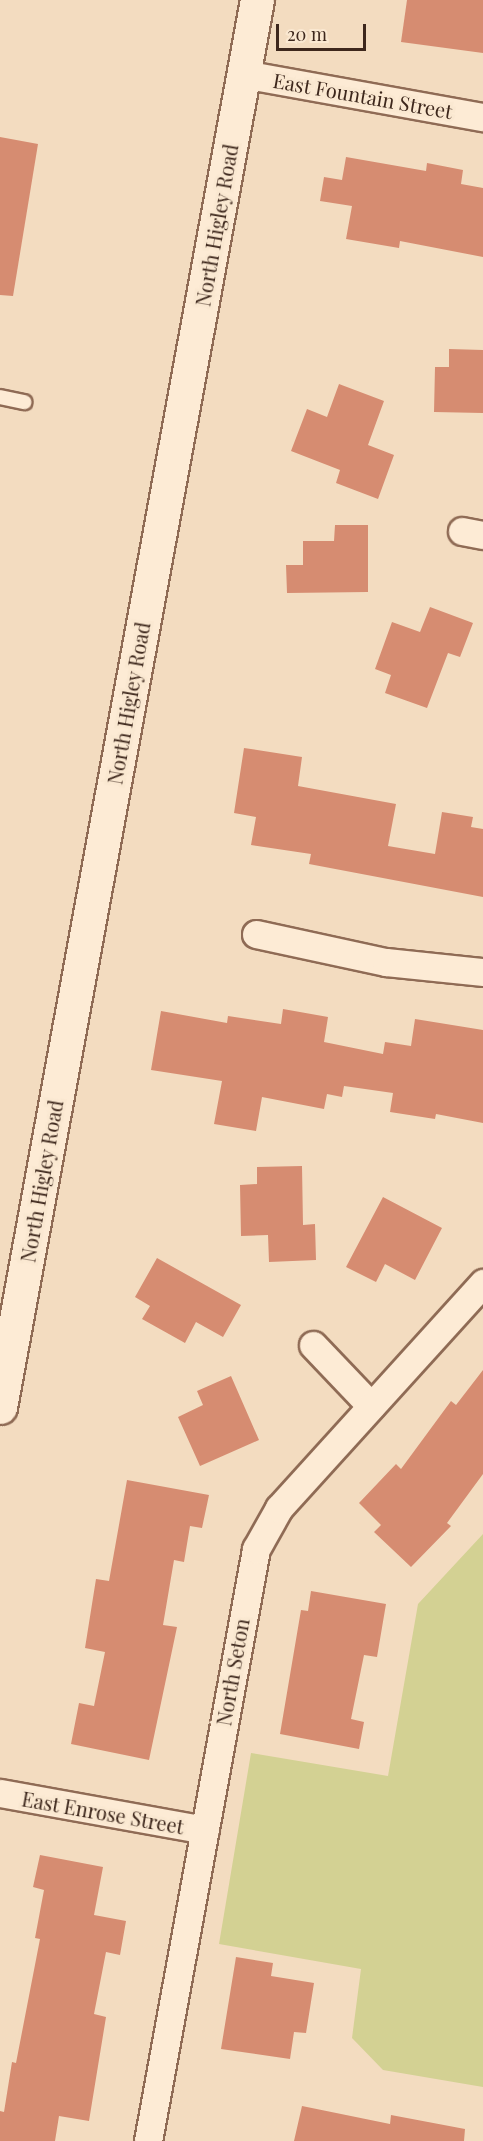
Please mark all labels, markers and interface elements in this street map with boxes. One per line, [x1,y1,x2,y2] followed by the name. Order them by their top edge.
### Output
[279,12,369,50] scale bar
[287,22,327,46] text: 20 m
[271,67,455,123] street label: East Fountain Street
[190,142,242,308] street label: North Higley Road
[102,620,154,786] street label: North Higley Road
[15,1098,67,1264] street label: North Higley Road
[211,1617,253,1727] street label: North Seton
[20,1786,186,1838] street label: East Enrose Street

